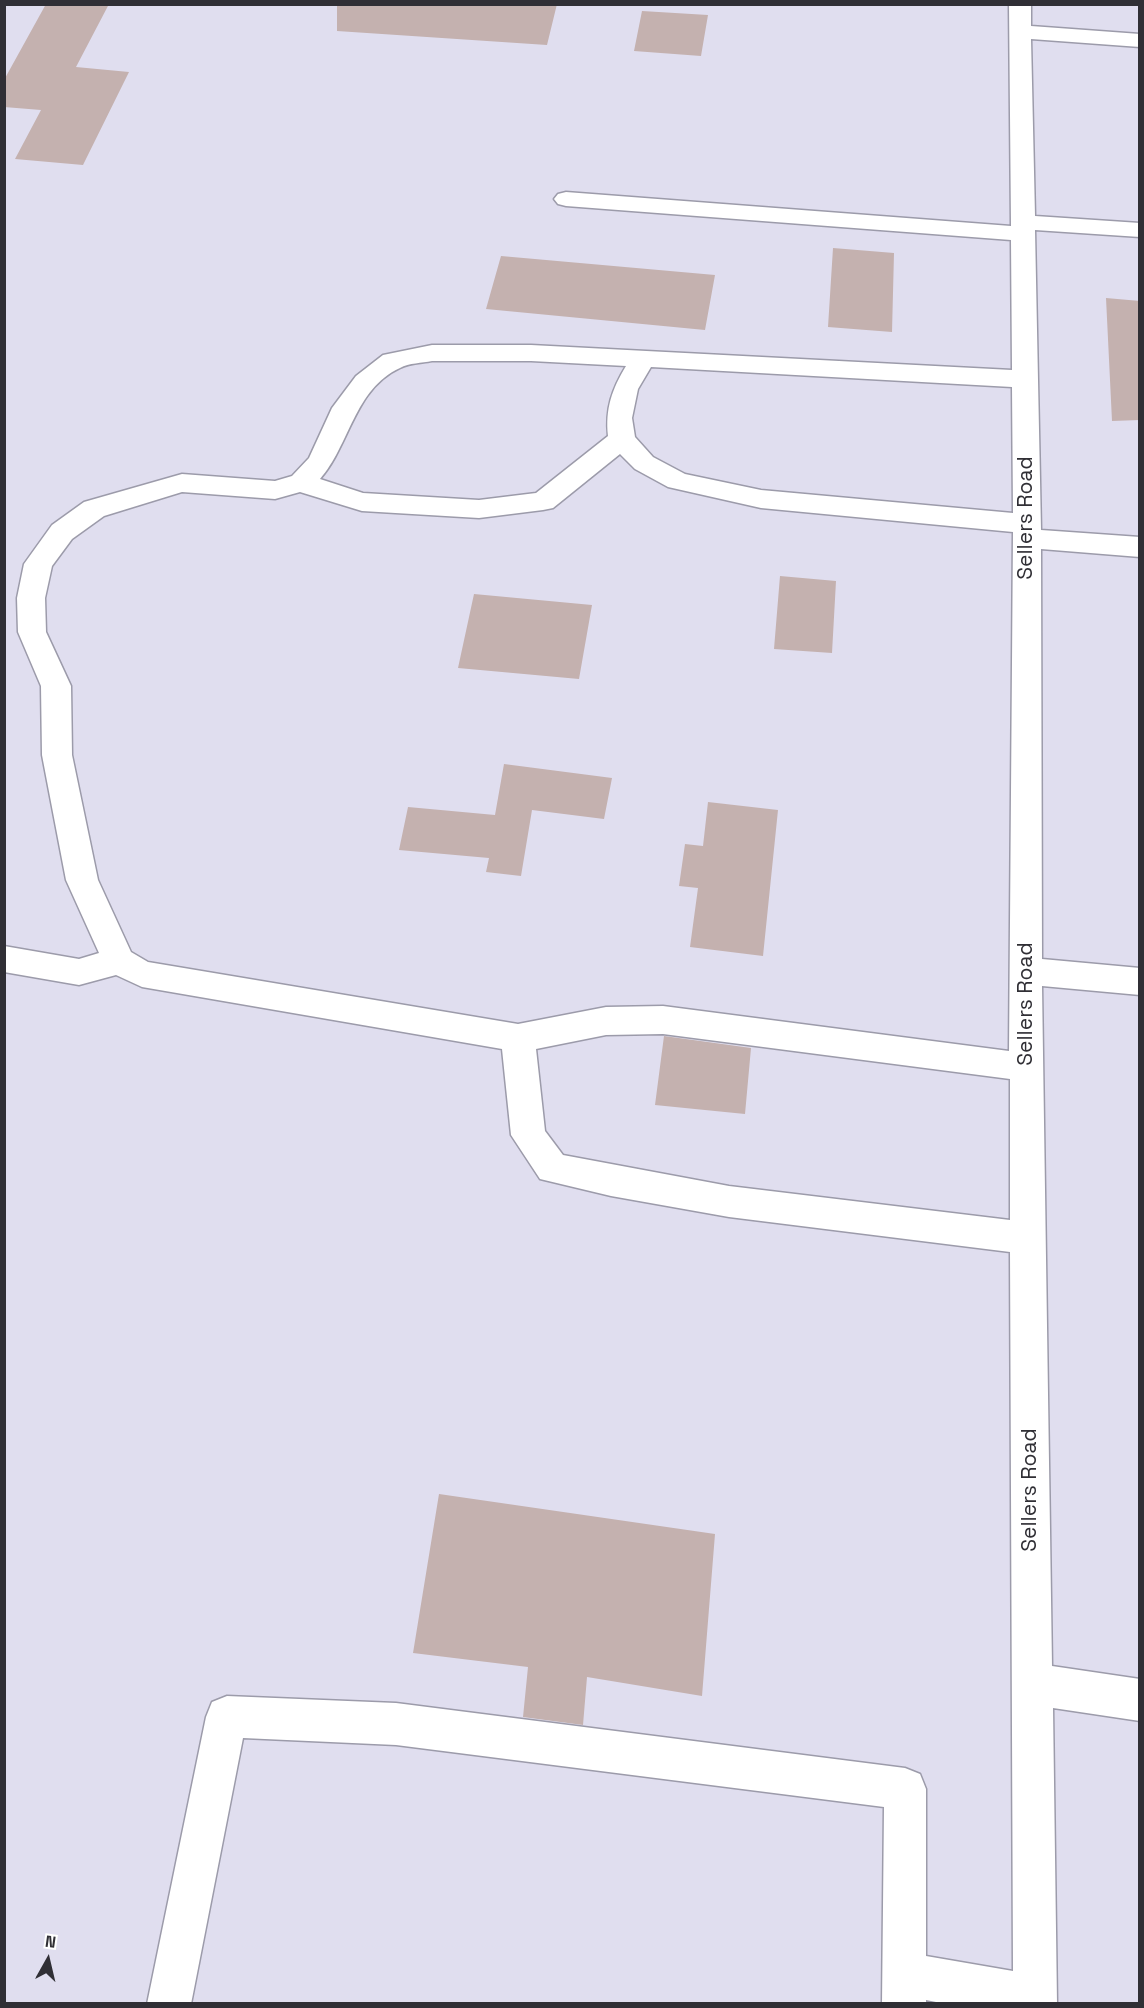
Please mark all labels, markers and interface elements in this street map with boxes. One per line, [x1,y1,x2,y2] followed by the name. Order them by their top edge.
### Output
[1013,456,1039,580] street label: Sellers Road
[1013,942,1039,1066] street label: Sellers Road
[1017,1428,1043,1552] street label: Sellers Road
[18,1930,78,1990] north arrow
[44,1931,57,1953] text: N

